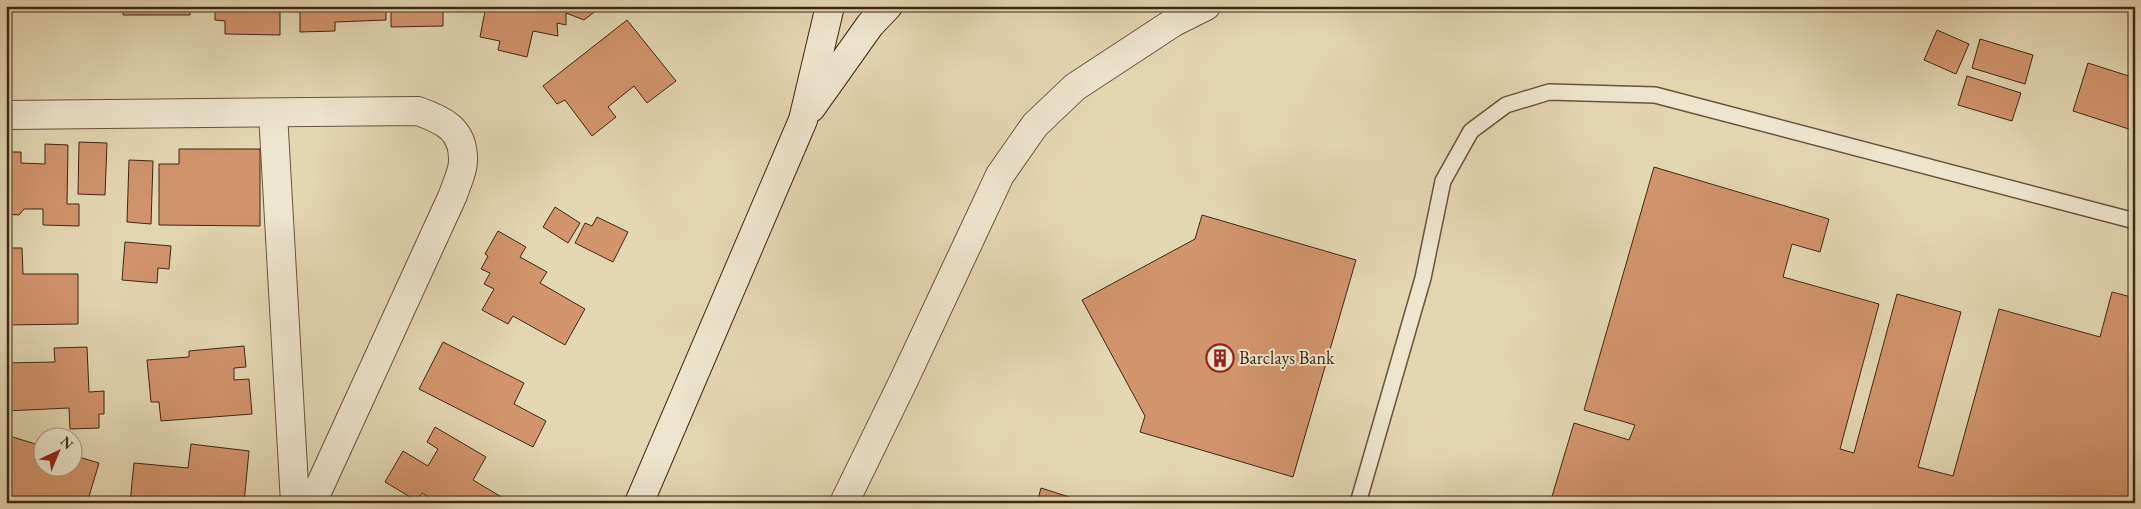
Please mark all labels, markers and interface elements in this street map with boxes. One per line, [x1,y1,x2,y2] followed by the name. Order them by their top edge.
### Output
[1205,343,1235,373] building icon: Barclays Bank
[1239,346,1335,369] place label: Barclays Bank
[32,426,82,476] north arrow
[57,432,78,454] text: N

